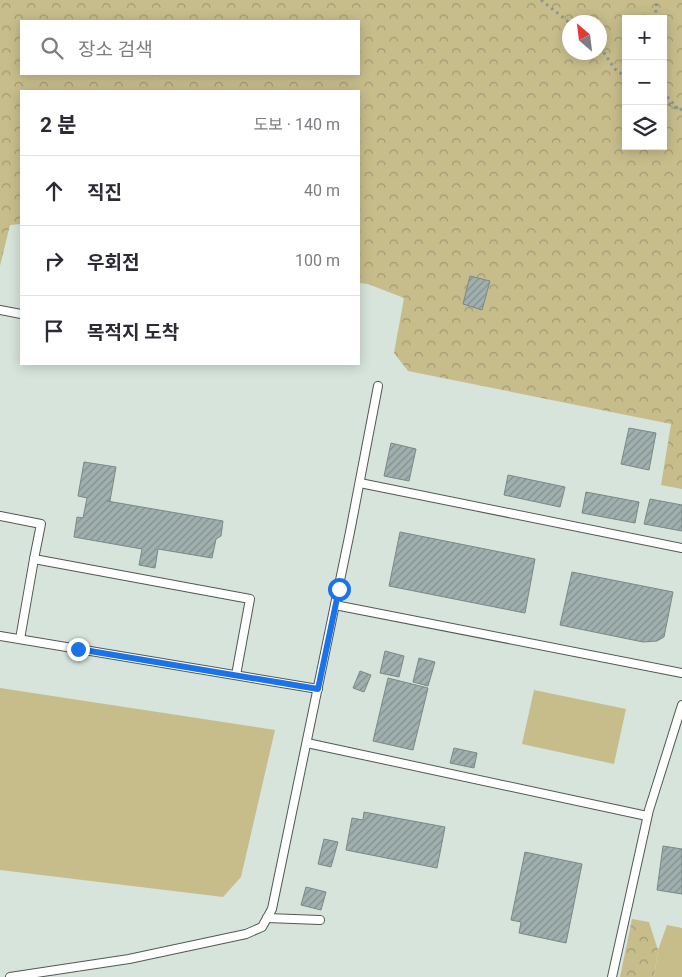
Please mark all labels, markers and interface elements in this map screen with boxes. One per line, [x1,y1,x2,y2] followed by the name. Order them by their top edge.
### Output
[562,15,607,60] north arrow
[622,15,667,150] map controls
[622,15,667,60] button: +
[20,20,360,75] search box
[38,34,66,62] icon: search
[78,38,153,61] text: 장소 검색
[622,60,667,105] button: −
[622,105,667,150] button: layers
[40,113,77,137] text: 2 분
[253,115,340,134] text: 도보 · 140 m
[40,177,68,205] icon: ahead
[87,181,122,204] text: 직진
[304,181,340,200] text: 40 m
[40,247,68,275] icon: right
[87,251,139,274] text: 우회전
[295,251,340,270] text: 100 m
[40,317,68,345] icon: arrive
[87,321,179,344] text: 목적지 도착
[328,578,351,601] route start
[67,638,90,661] route end

